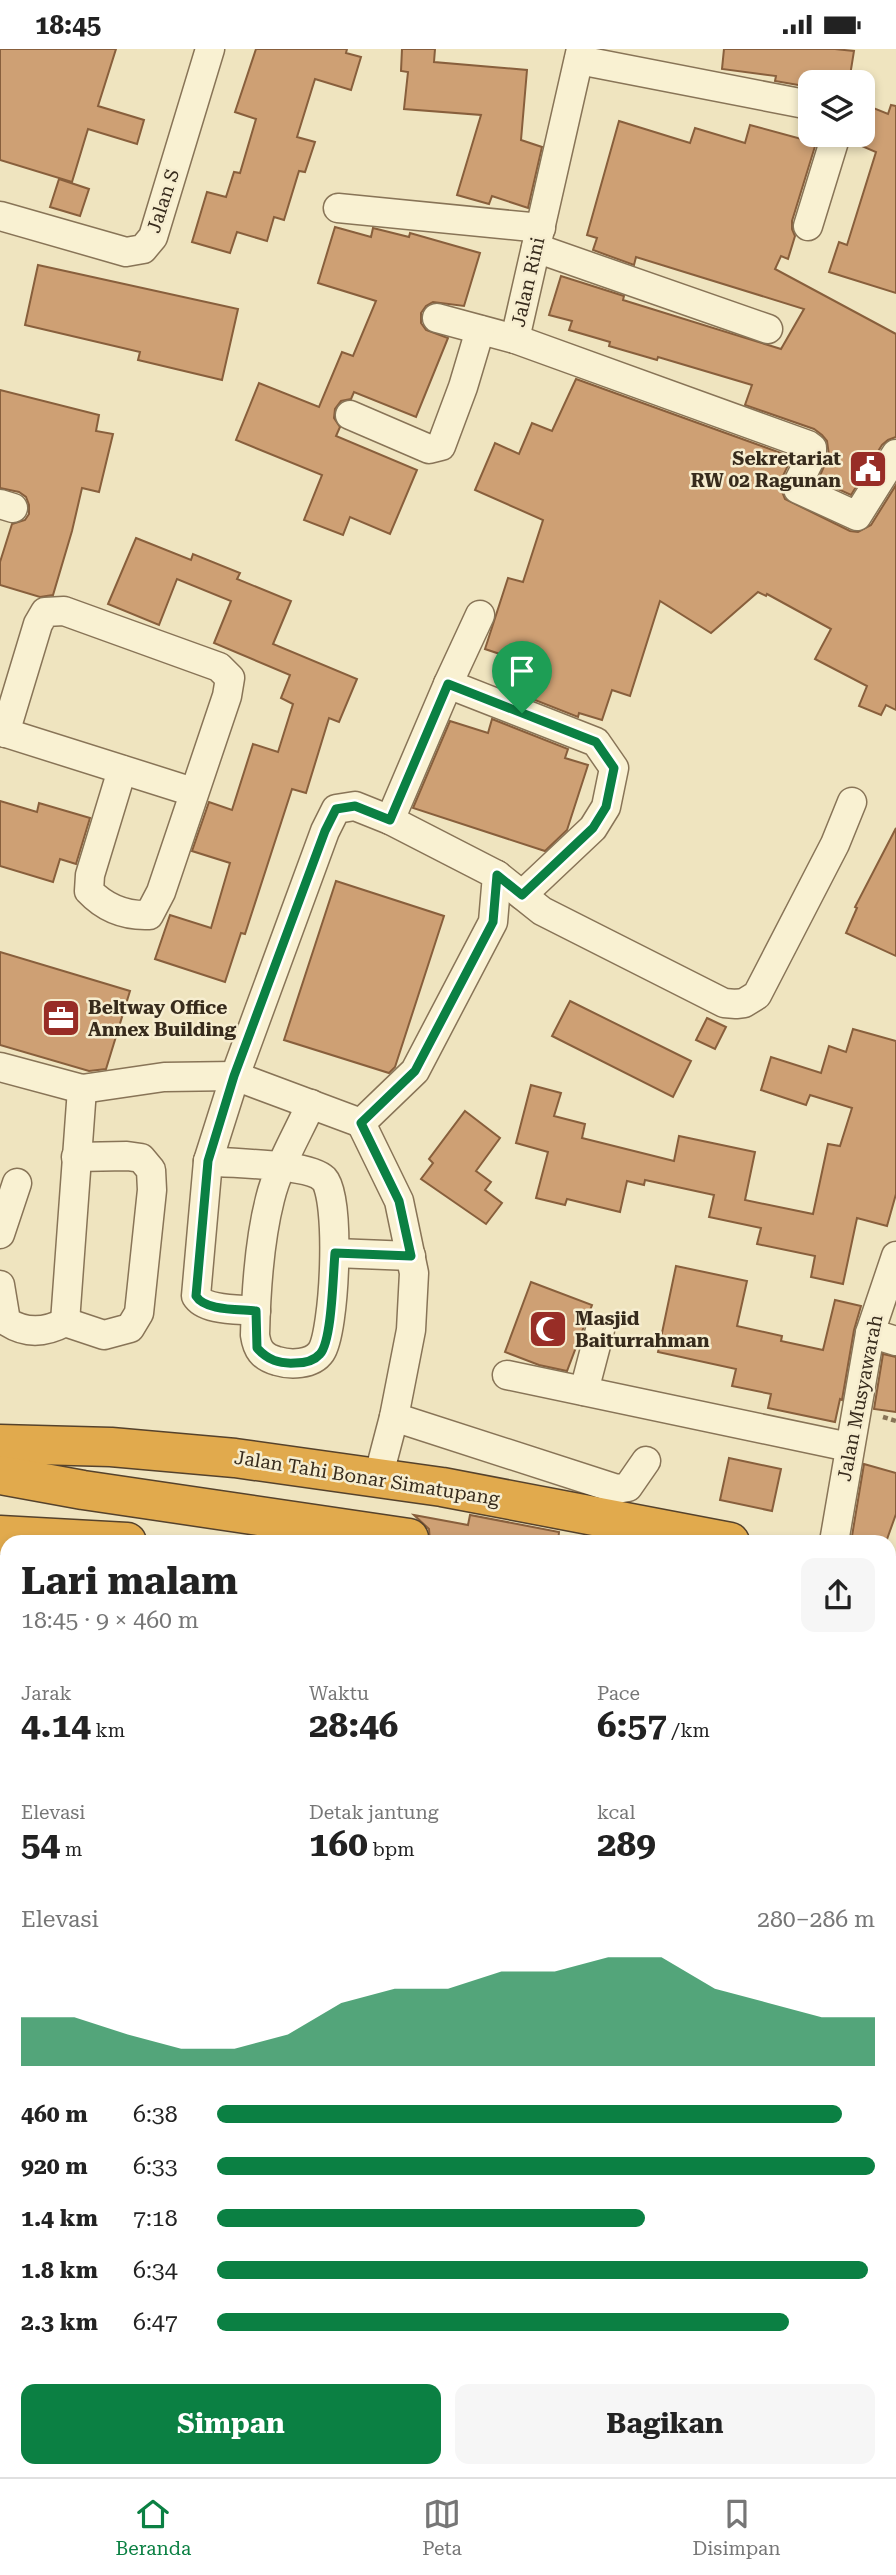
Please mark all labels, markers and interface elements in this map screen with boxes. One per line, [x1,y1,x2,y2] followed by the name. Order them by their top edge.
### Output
[35,10,101,40] text: 18:45
[798,70,875,147] map controls
[798,70,875,147] button: layers
[142,166,184,236] street label: Jalan S
[507,235,549,329] street label: Jalan Rini
[691,447,841,492] place label: Sekretariat RW 02 Ragunan
[847,448,889,490] public building icon: Sekretariat RW 02 Ragunan
[492,641,552,713] pin
[503,652,541,690] icon: arrive
[88,996,236,1041] place label: Beltway Office Annex Building
[40,997,82,1039] office icon: Beltway Office Annex Building
[575,1307,710,1352] place label: Masjid Baiturrahman
[527,1308,569,1350] mosque icon: Masjid Baiturrahman
[833,1313,887,1483] street label: Jalan Musyawarah
[233,1446,501,1510] street label: Jalan Tahi Bonar Simatupang
[801,1558,875,1632] button: share
[21,1559,238,1603] text: Lari malam
[21,1607,199,1634] text: 18:45 · 9 × 460 m
[21,1682,72,1705] text: Jarak
[309,1682,369,1705] text: Waktu
[597,1682,640,1705] text: Pace
[21,1705,91,1746] text: 4.14
[309,1705,398,1746] text: 28:46
[597,1705,667,1746] text: 6:57
[91,1719,125,1742] text: km
[667,1719,710,1742] text: /km
[21,1801,85,1824] text: Elevasi
[309,1801,438,1824] text: Detak jantung
[597,1801,635,1824] text: kcal
[21,1824,60,1865] text: 54
[309,1824,368,1865] text: 160
[597,1824,656,1865] text: 289
[60,1838,82,1861] text: m
[368,1838,415,1861] text: bpm
[21,1906,99,1933] text: Elevasi
[757,1906,875,1933] text: 280–286 m
[21,2101,88,2128] text: 460 m
[133,2101,178,2128] text: 6:38
[21,2153,88,2180] text: 920 m
[133,2153,178,2180] text: 6:33
[21,2205,98,2232] text: 1.4 km
[133,2205,178,2232] text: 7:18
[21,2257,98,2284] text: 1.8 km
[133,2257,178,2284] text: 6:34
[21,2309,98,2336] text: 2.3 km
[133,2309,178,2336] text: 6:47
[21,2384,441,2464] button: Simpan
[455,2384,875,2464] button: Bagikan
[115,2495,191,2560] tab: Beranda
[422,2495,462,2560] tab: Peta
[693,2495,781,2560] tab: Disimpan

